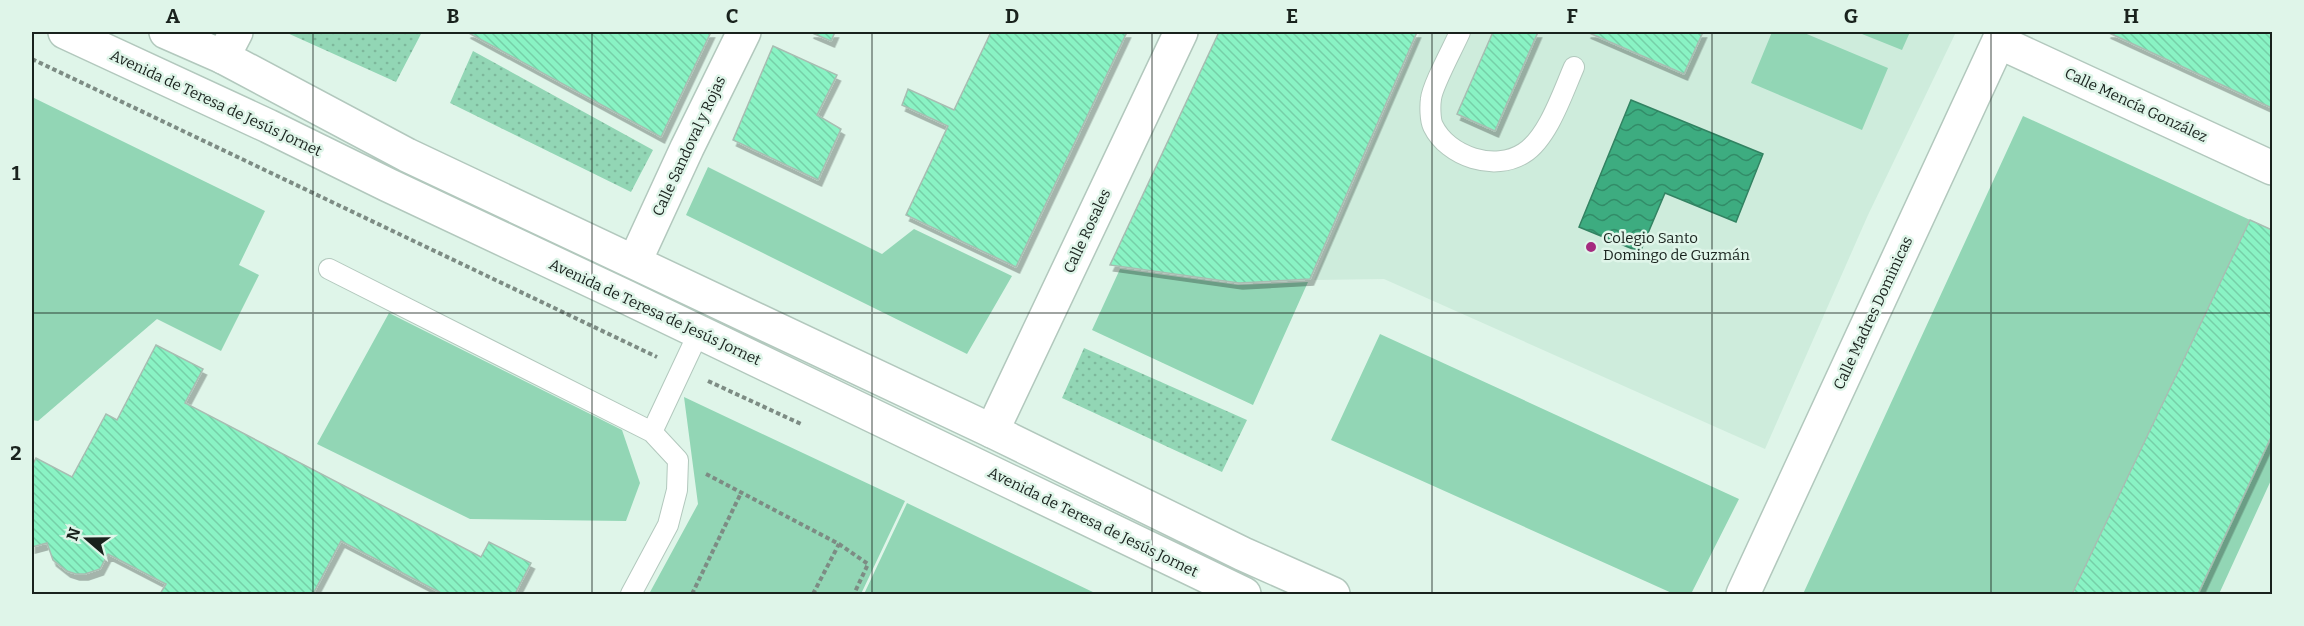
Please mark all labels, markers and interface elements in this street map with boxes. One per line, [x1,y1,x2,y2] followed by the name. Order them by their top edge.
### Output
[166,4,181,28] text: A
[447,4,460,28] text: B
[726,4,738,28] text: C
[1005,4,1019,28] text: D
[1286,4,1298,28] text: E
[1566,4,1578,28] text: F
[1844,4,1858,28] text: G
[2123,4,2139,28] text: H
[107,46,325,160] street label: Avenida de Teresa de Jesús Jornet
[2062,64,2210,146] street label: Calle Mencía González
[649,73,729,219] street label: Calle Sandoval y Rojas
[12,161,21,185] text: 1
[1060,186,1114,276] street label: Calle Rosales
[1603,229,1750,264] place label: Colegio Santo Domingo de Guzmán
[1830,233,1916,393] street label: Calle Madres Dominicas
[1584,240,1598,254] marker: Colegio Santo Domingo de Guzmán
[546,255,764,369] street label: Avenida de Teresa de Jesús Jornet
[10,441,22,465] text: 2
[985,463,1201,581] street label: Avenida de Teresa de Jesús Jornet
[57,509,117,569] north arrow
[62,525,84,543] text: N

